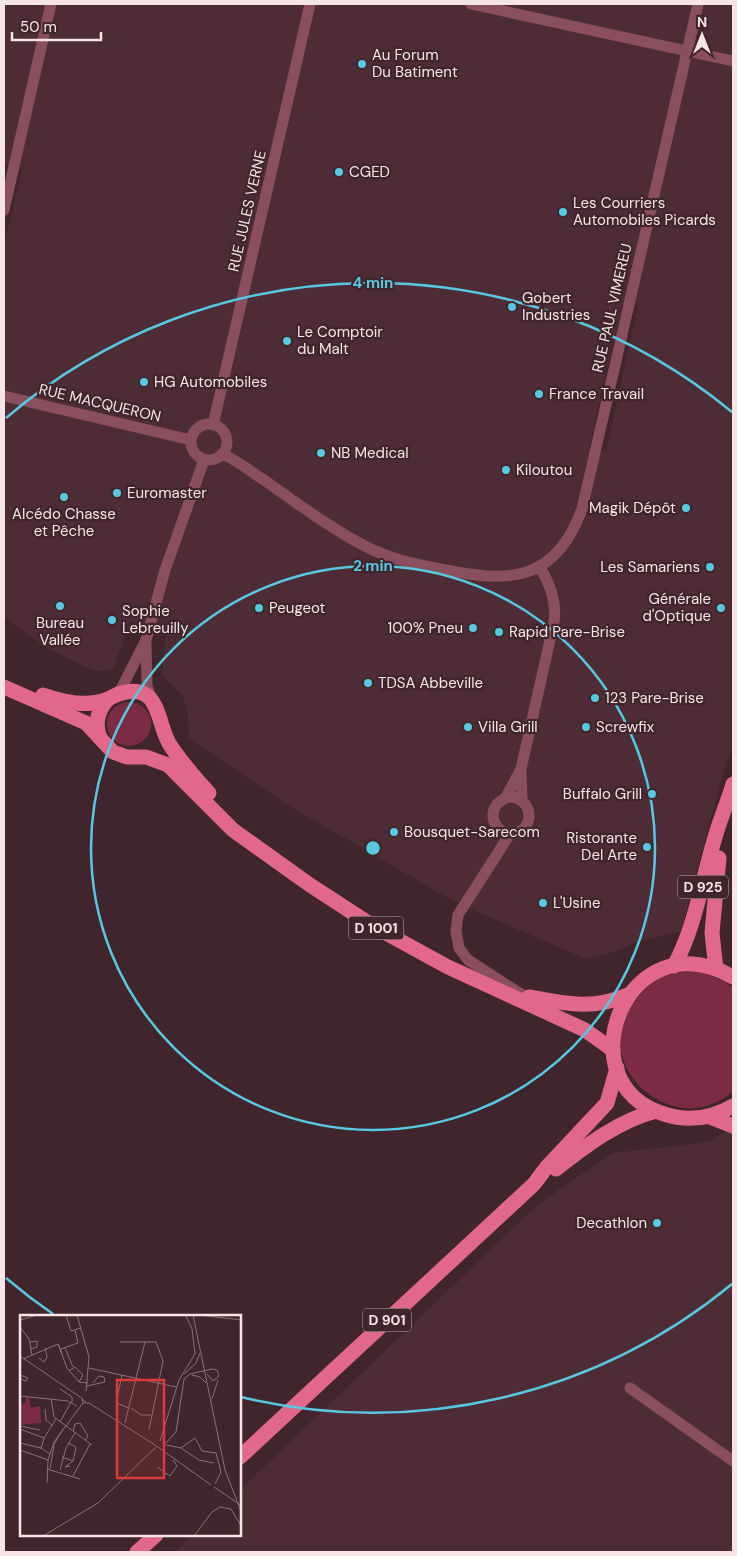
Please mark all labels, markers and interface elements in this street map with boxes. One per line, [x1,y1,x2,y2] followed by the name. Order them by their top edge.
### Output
[12,10,101,42] scale bar
[677,10,727,60] north arrow
[697,13,707,31] text: N
[20,17,57,37] text: 50 m
[372,45,458,82] place label: Au Forum Du Batiment
[356,58,368,70] marker: Au Forum Du Batiment
[223,148,271,274] street label: RUE JULES VERNE
[349,162,390,182] place label: CGED
[333,166,345,178] marker: CGED
[573,193,716,230] place label: Les Courriers Automobiles Picards
[557,206,569,218] marker: Les Courriers Automobiles Picards
[587,242,637,374] street label: RUE PAUL VIMEREU
[353,273,393,293] text: 4 min
[522,288,590,325] place label: Gobert Industries
[506,301,518,313] marker: Gobert Industries
[297,322,383,359] place label: Le Comptoir du Malt
[281,335,293,347] marker: Le Comptoir du Malt
[154,372,267,392] place label: HG Automobiles
[138,376,150,388] marker: HG Automobiles
[37,379,163,427] street label: RUE MACQUERON
[549,384,644,404] place label: France Travail
[533,388,545,400] marker: France Travail
[331,443,409,463] place label: NB Medical
[315,447,327,459] marker: NB Medical
[516,460,572,480] place label: Kiloutou
[500,464,512,476] marker: Kiloutou
[127,483,207,503] place label: Euromaster
[111,487,123,499] marker: Euromaster
[58,491,70,503] marker: Alcédo Chasse et Pêche
[589,498,676,518] place label: Magik Dépôt
[680,502,692,514] marker: Magik Dépôt
[12,504,116,541] place label: Alcédo Chasse et Pêche
[353,556,393,576] text: 2 min
[600,557,700,577] place label: Les Samariens
[704,561,716,573] marker: Les Samariens
[643,589,711,626] place label: Générale d'Optique
[269,598,326,618] place label: Peugeot
[54,600,66,612] marker: Bureau Vallée
[122,601,189,638] place label: Sophie Lebreuilly
[253,602,265,614] marker: Peugeot
[715,602,727,614] marker: Générale d'Optique
[36,613,84,650] place label: Bureau Vallée
[106,614,118,626] marker: Sophie Lebreuilly
[388,618,463,638] place label: 100% Pneu
[467,622,479,634] marker: 100% Pneu
[509,622,625,642] place label: Rapid Pare-Brise
[493,626,505,638] marker: Rapid Pare-Brise
[378,673,483,693] place label: TDSA Abbeville
[362,677,374,689] marker: TDSA Abbeville
[605,688,704,708] place label: 123 Pare-Brise
[589,692,601,704] marker: 123 Pare-Brise
[478,717,538,737] place label: Villa Grill
[596,717,655,737] place label: Screwfix
[462,721,474,733] marker: Villa Grill
[580,721,592,733] marker: Screwfix
[563,784,642,804] place label: Buffalo Grill
[646,788,658,800] marker: Buffalo Grill
[404,822,540,842] place label: Bousquet-Sarecom
[388,826,400,838] marker: Bousquet-Sarecom
[566,828,637,865] place label: Ristorante Del Arte
[364,839,382,857] centre of rings
[641,841,653,853] marker: Ristorante Del Arte
[678,876,728,899] road number: D 925
[553,893,600,913] place label: L'Usine
[537,897,549,909] marker: L'Usine
[348,916,404,940] road number: D 1001
[576,1213,647,1233] place label: Decathlon
[651,1217,663,1229] marker: Decathlon
[363,1308,411,1332] road number: D 901
[20,1315,241,1536] inset map

